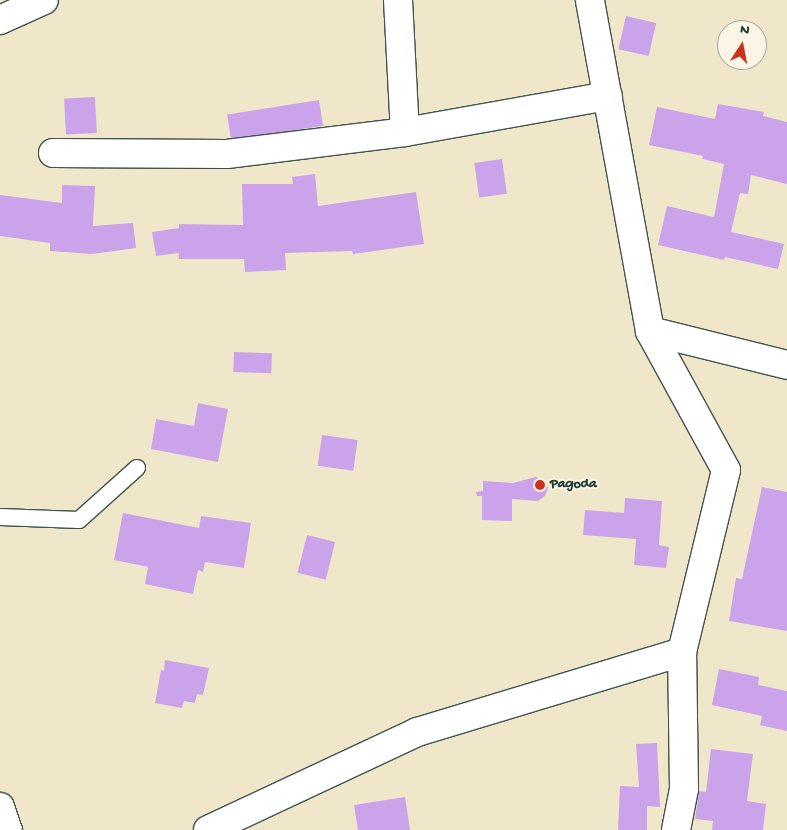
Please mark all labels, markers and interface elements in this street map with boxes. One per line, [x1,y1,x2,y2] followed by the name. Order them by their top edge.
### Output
[717,20,767,70] north arrow
[739,22,751,40] text: N
[550,477,597,493] place label: Pagoda
[534,479,546,491] marker: Pagoda

